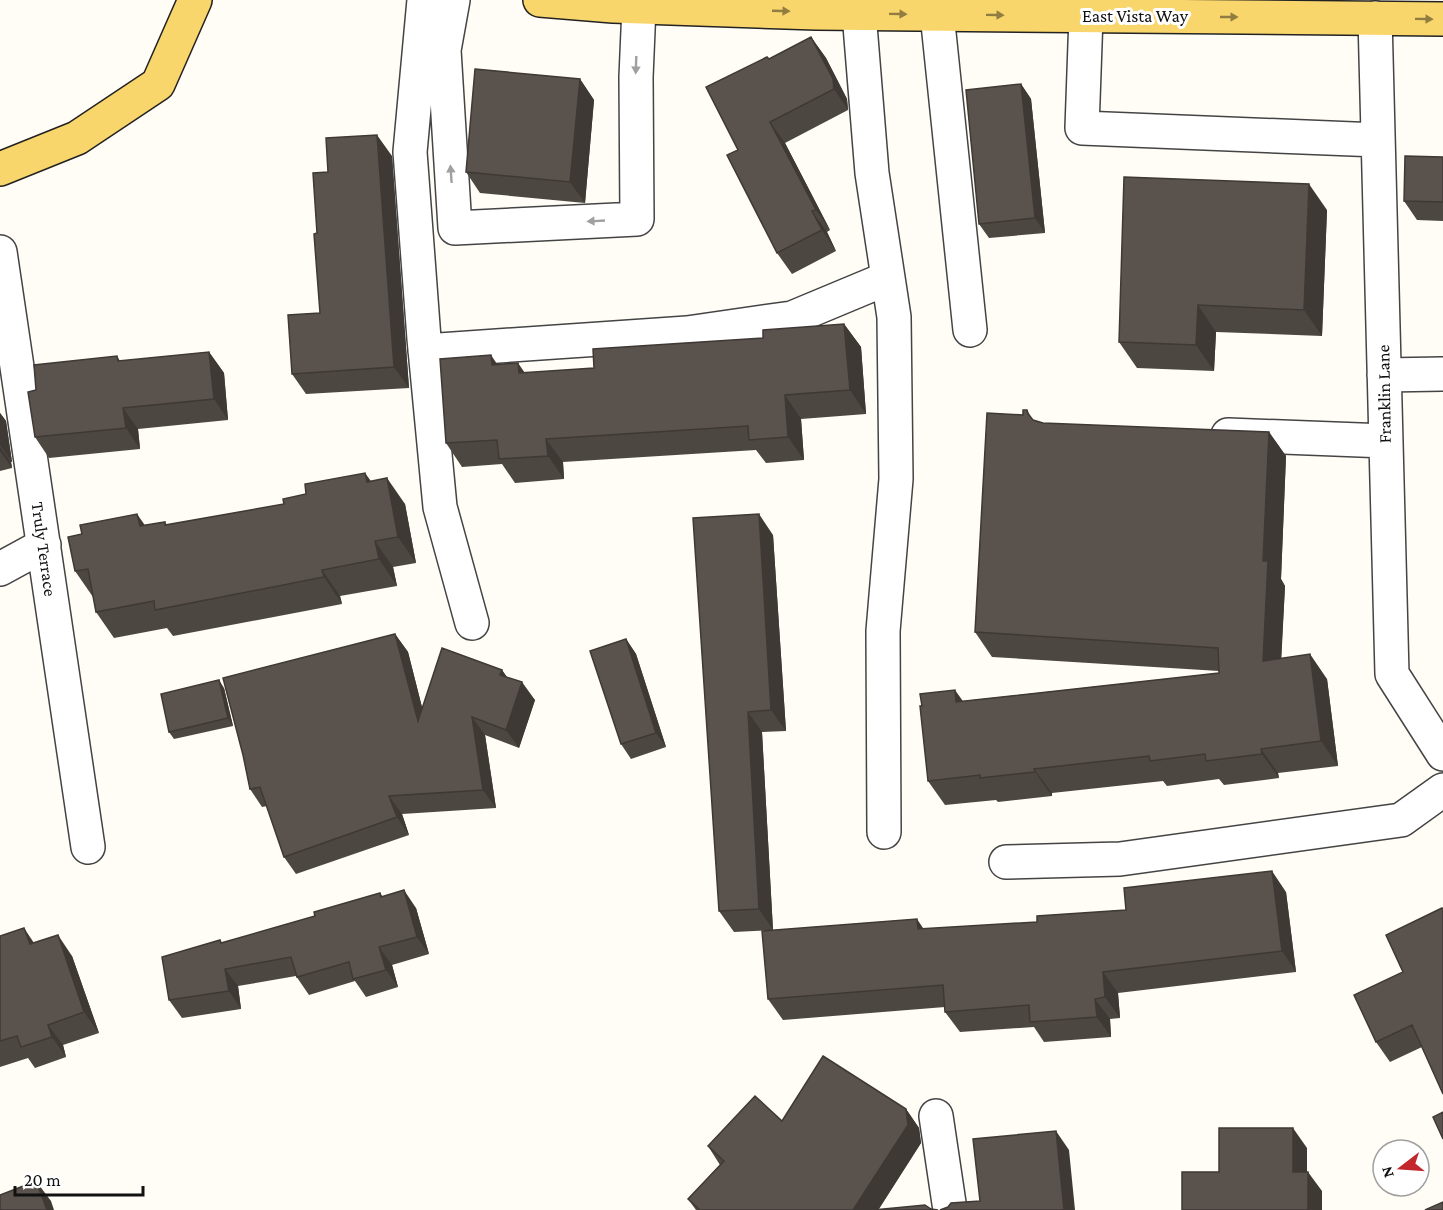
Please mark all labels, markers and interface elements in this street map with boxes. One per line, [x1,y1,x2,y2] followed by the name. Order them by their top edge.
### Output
[1082,6,1189,26] street label: East Vista Way
[772,7,791,16] one-way arrow
[888,9,907,18] one-way arrow
[986,10,1005,20] one-way arrow
[1219,12,1238,22] one-way arrow
[1414,14,1433,24] one-way arrow
[632,56,641,75] one-way arrow
[447,165,456,184] one-way arrow
[586,217,605,226] one-way arrow
[1373,344,1395,444] street label: Franklin Lane
[27,500,61,598] street label: Truly Terrace
[1371,1138,1431,1198] north arrow
[15,1159,142,1197] scale bar
[1377,1164,1397,1180] text: N
[24,1170,61,1190] text: 20 m

